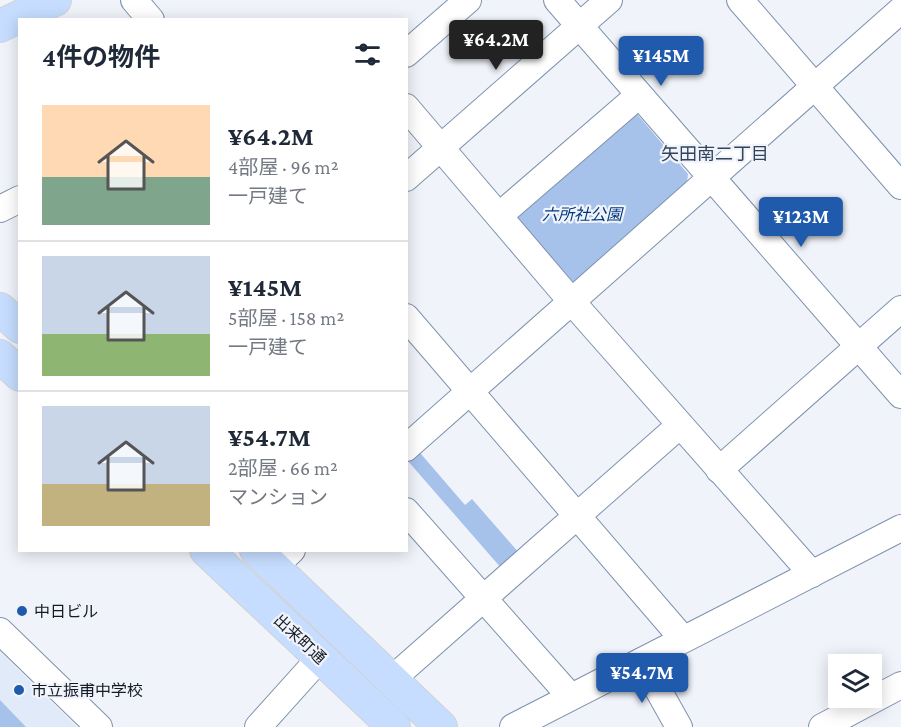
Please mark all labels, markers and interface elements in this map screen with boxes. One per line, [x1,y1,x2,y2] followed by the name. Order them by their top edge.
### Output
[447,20,545,71] pin: ¥64.2M
[463,28,529,50] text: ¥64.2M
[619,36,703,87] pin: ¥145M
[351,38,384,71] icon: filters
[42,43,160,72] text: 4件の物件
[633,44,689,66] text: ¥145M
[228,122,314,151] text: ¥64.2M
[90,129,162,201] icon: home
[661,144,769,164] district label: 矢田南二丁目
[228,156,338,178] text: 4部屋 · 96 m²
[228,185,308,207] text: 一戸建て
[759,197,843,248] pin: ¥123M
[773,205,829,227] text: ¥123M
[542,206,624,223] park label: 六所社公園
[228,273,302,302] text: ¥145M
[90,280,162,352] icon: home
[228,307,344,329] text: 5部屋 · 158 m²
[228,336,308,358] text: 一戸建て
[228,423,311,452] text: ¥54.7M
[90,430,162,502] icon: home
[228,457,338,479] text: 2部屋 · 66 m²
[228,486,328,508] text: マンション
[34,603,98,620] place label: 中日ビル
[15,604,29,618] marker: 中日ビル
[271,611,329,667] street label: 出来町通
[593,653,691,704] pin: ¥54.7M
[828,654,882,708] map controls
[828,654,882,708] button: layers
[610,661,674,683] text: ¥54.7M
[31,682,143,699] place label: 市立振甫中学校
[12,683,26,697] marker: 市立振甫中学校

